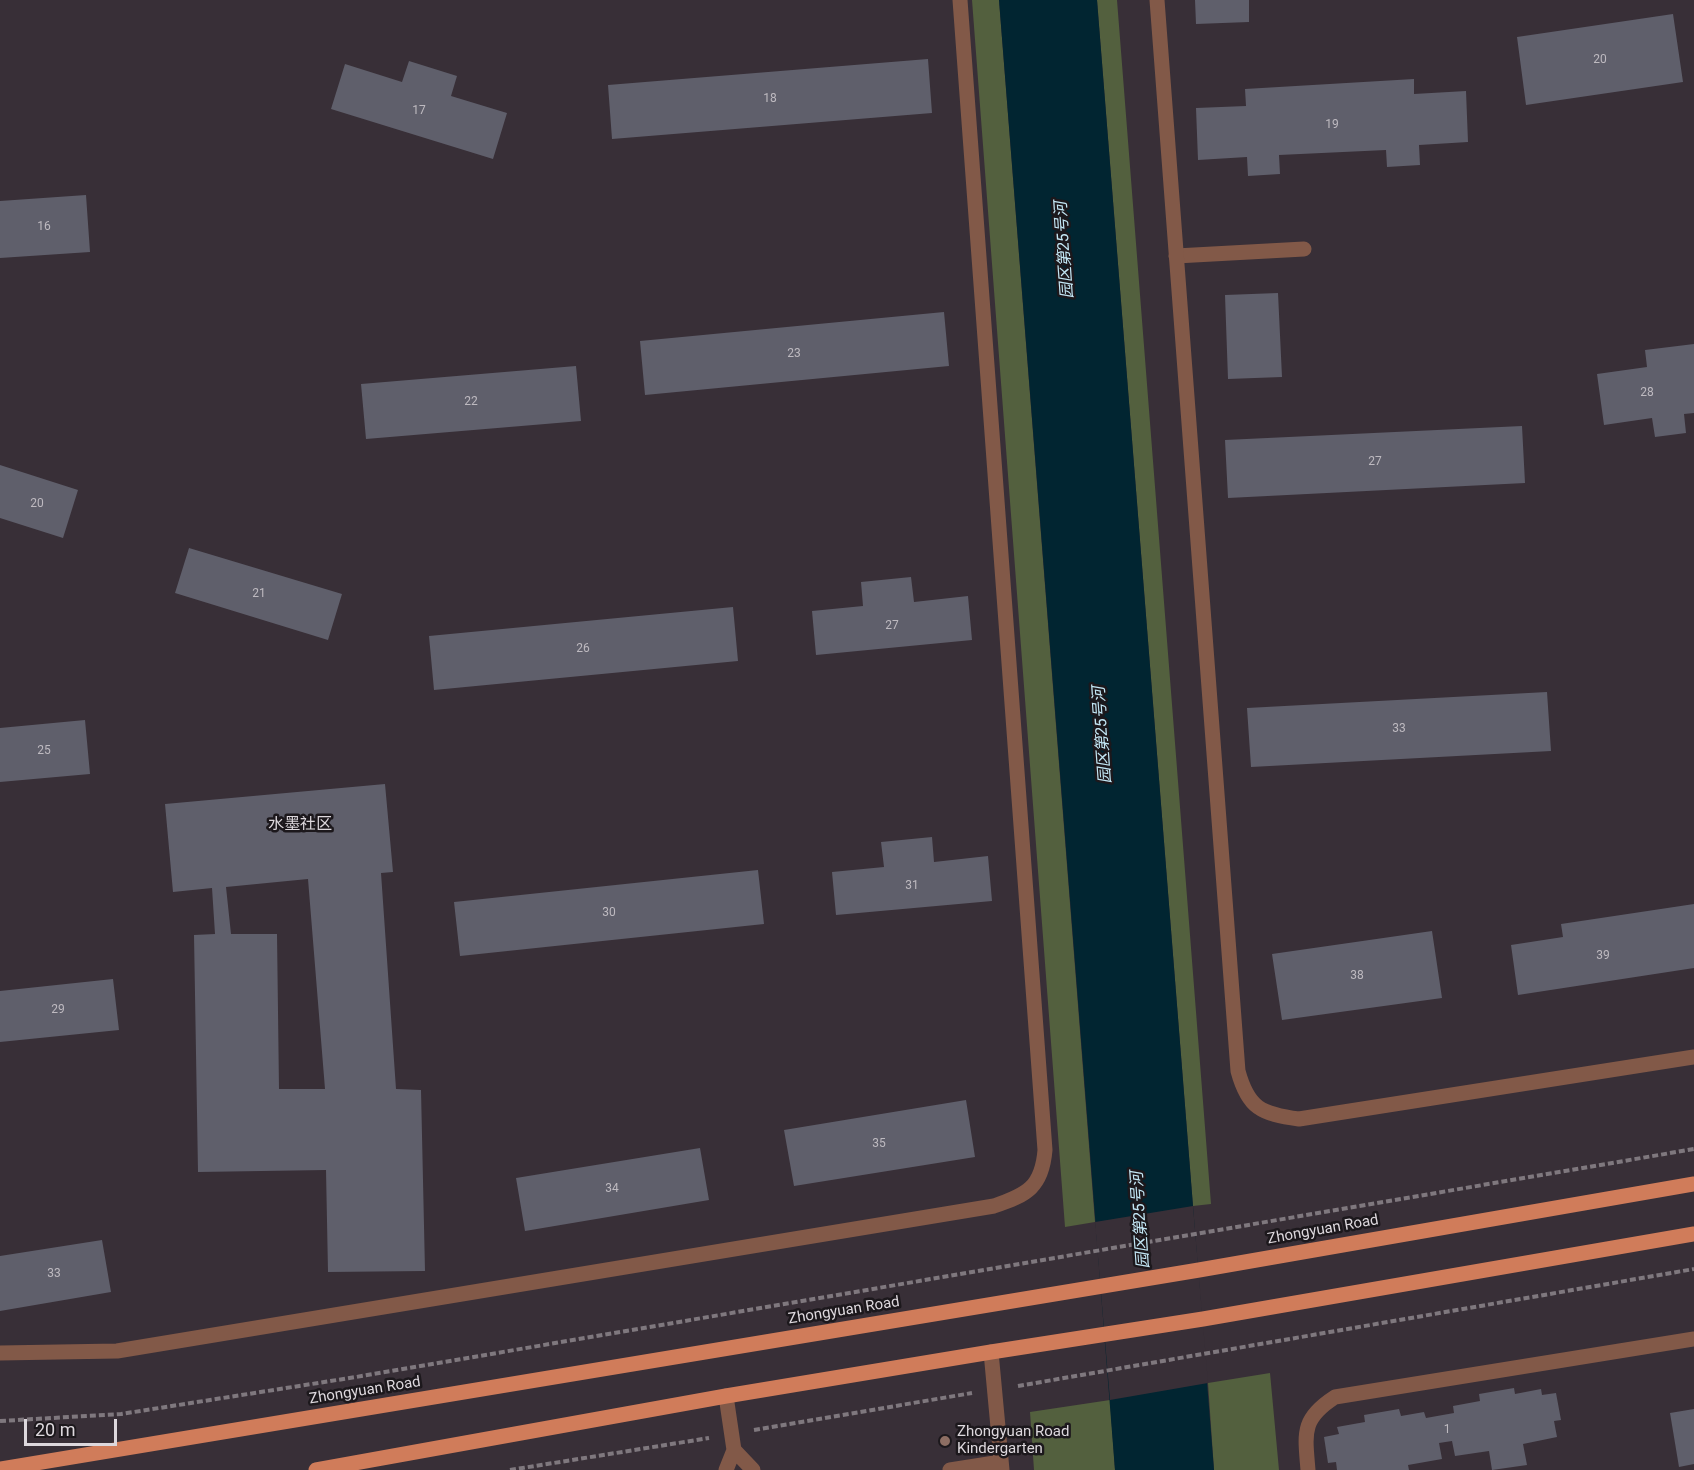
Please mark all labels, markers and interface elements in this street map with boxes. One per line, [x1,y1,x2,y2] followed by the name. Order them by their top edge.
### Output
[1593,53,1607,67] house number: 20
[763,92,777,106] house number: 18
[412,104,426,118] house number: 17
[1325,118,1339,132] house number: 19
[1052,201,1078,299] water label: 园区第25号河
[37,220,51,234] house number: 16
[787,347,801,361] house number: 23
[1640,386,1654,400] house number: 28
[464,395,478,409] house number: 22
[1368,455,1382,469] house number: 27
[30,497,44,511] house number: 20
[252,587,266,601] house number: 21
[885,619,899,633] house number: 27
[576,642,590,656] house number: 26
[1090,686,1116,784] water label: 园区第25号河
[1392,722,1406,736] house number: 33
[37,744,51,758] house number: 25
[268,815,332,835] district label: 水墨社区
[905,879,919,893] house number: 31
[602,906,616,920] house number: 30
[1596,949,1610,963] house number: 39
[1350,969,1364,983] house number: 38
[51,1003,65,1017] house number: 29
[872,1137,886,1151] house number: 35
[1128,1171,1154,1269] water label: 园区第25号河
[605,1182,619,1196] house number: 34
[1266,1211,1380,1249] street label: Zhongyuan Road
[47,1267,61,1281] house number: 33
[787,1293,901,1329] street label: Zhongyuan Road
[308,1373,422,1409] street label: Zhongyuan Road
[27,1407,120,1445] scale bar
[35,1419,75,1440] text: 20 m
[957,1423,1069,1458] place label: Zhongyuan Road Kindergarten
[1444,1423,1450,1437] house number: 1
[938,1434,952,1448] marker: Zhongyuan Road Kindergarten

